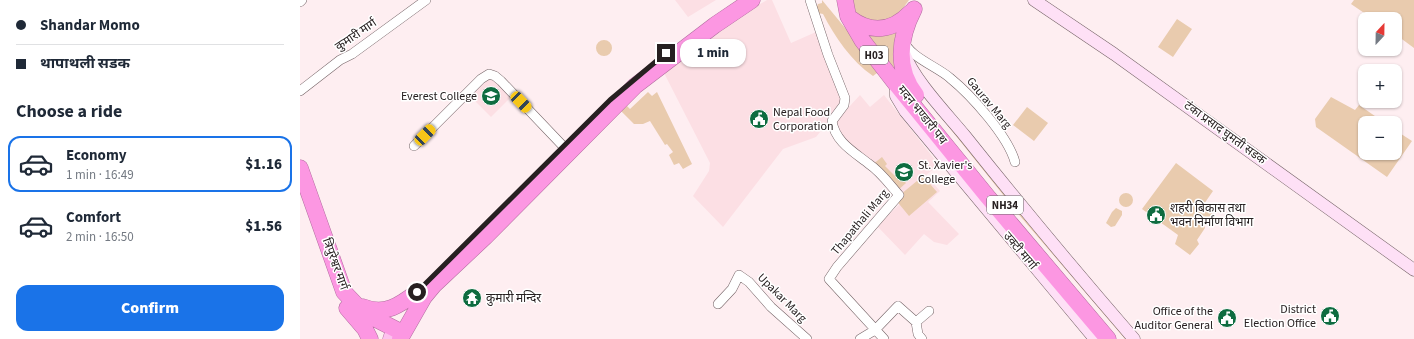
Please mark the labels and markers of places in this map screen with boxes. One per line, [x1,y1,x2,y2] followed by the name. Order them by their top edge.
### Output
[480,85,502,107] school or university icon: Everest College
[401,88,477,105] place label: Everest College
[773,104,834,135] place label: Nepal Food Corporation
[748,108,770,130] public building icon: Nepal Food Corporation
[918,157,972,188] place label: St. Xavier's College
[893,161,915,183] school or university icon: St. Xavier's College
[1170,200,1254,231] place label: शहरी बिकास तथा भवन निर्माण विभाग
[1145,204,1167,226] public building icon: शहरी बिकास तथा भवन निर्माण विभाग
[461,287,483,309] temple icon: कुमारी मन्दिर
[486,290,542,307] place label: कुमारी मन्दिर
[1244,301,1316,332] place label: District Election Office
[1135,303,1213,334] place label: Office of the Auditor General
[1319,305,1341,327] public building icon: District Election Office
[1216,307,1238,329] public building icon: Office of the Auditor General

